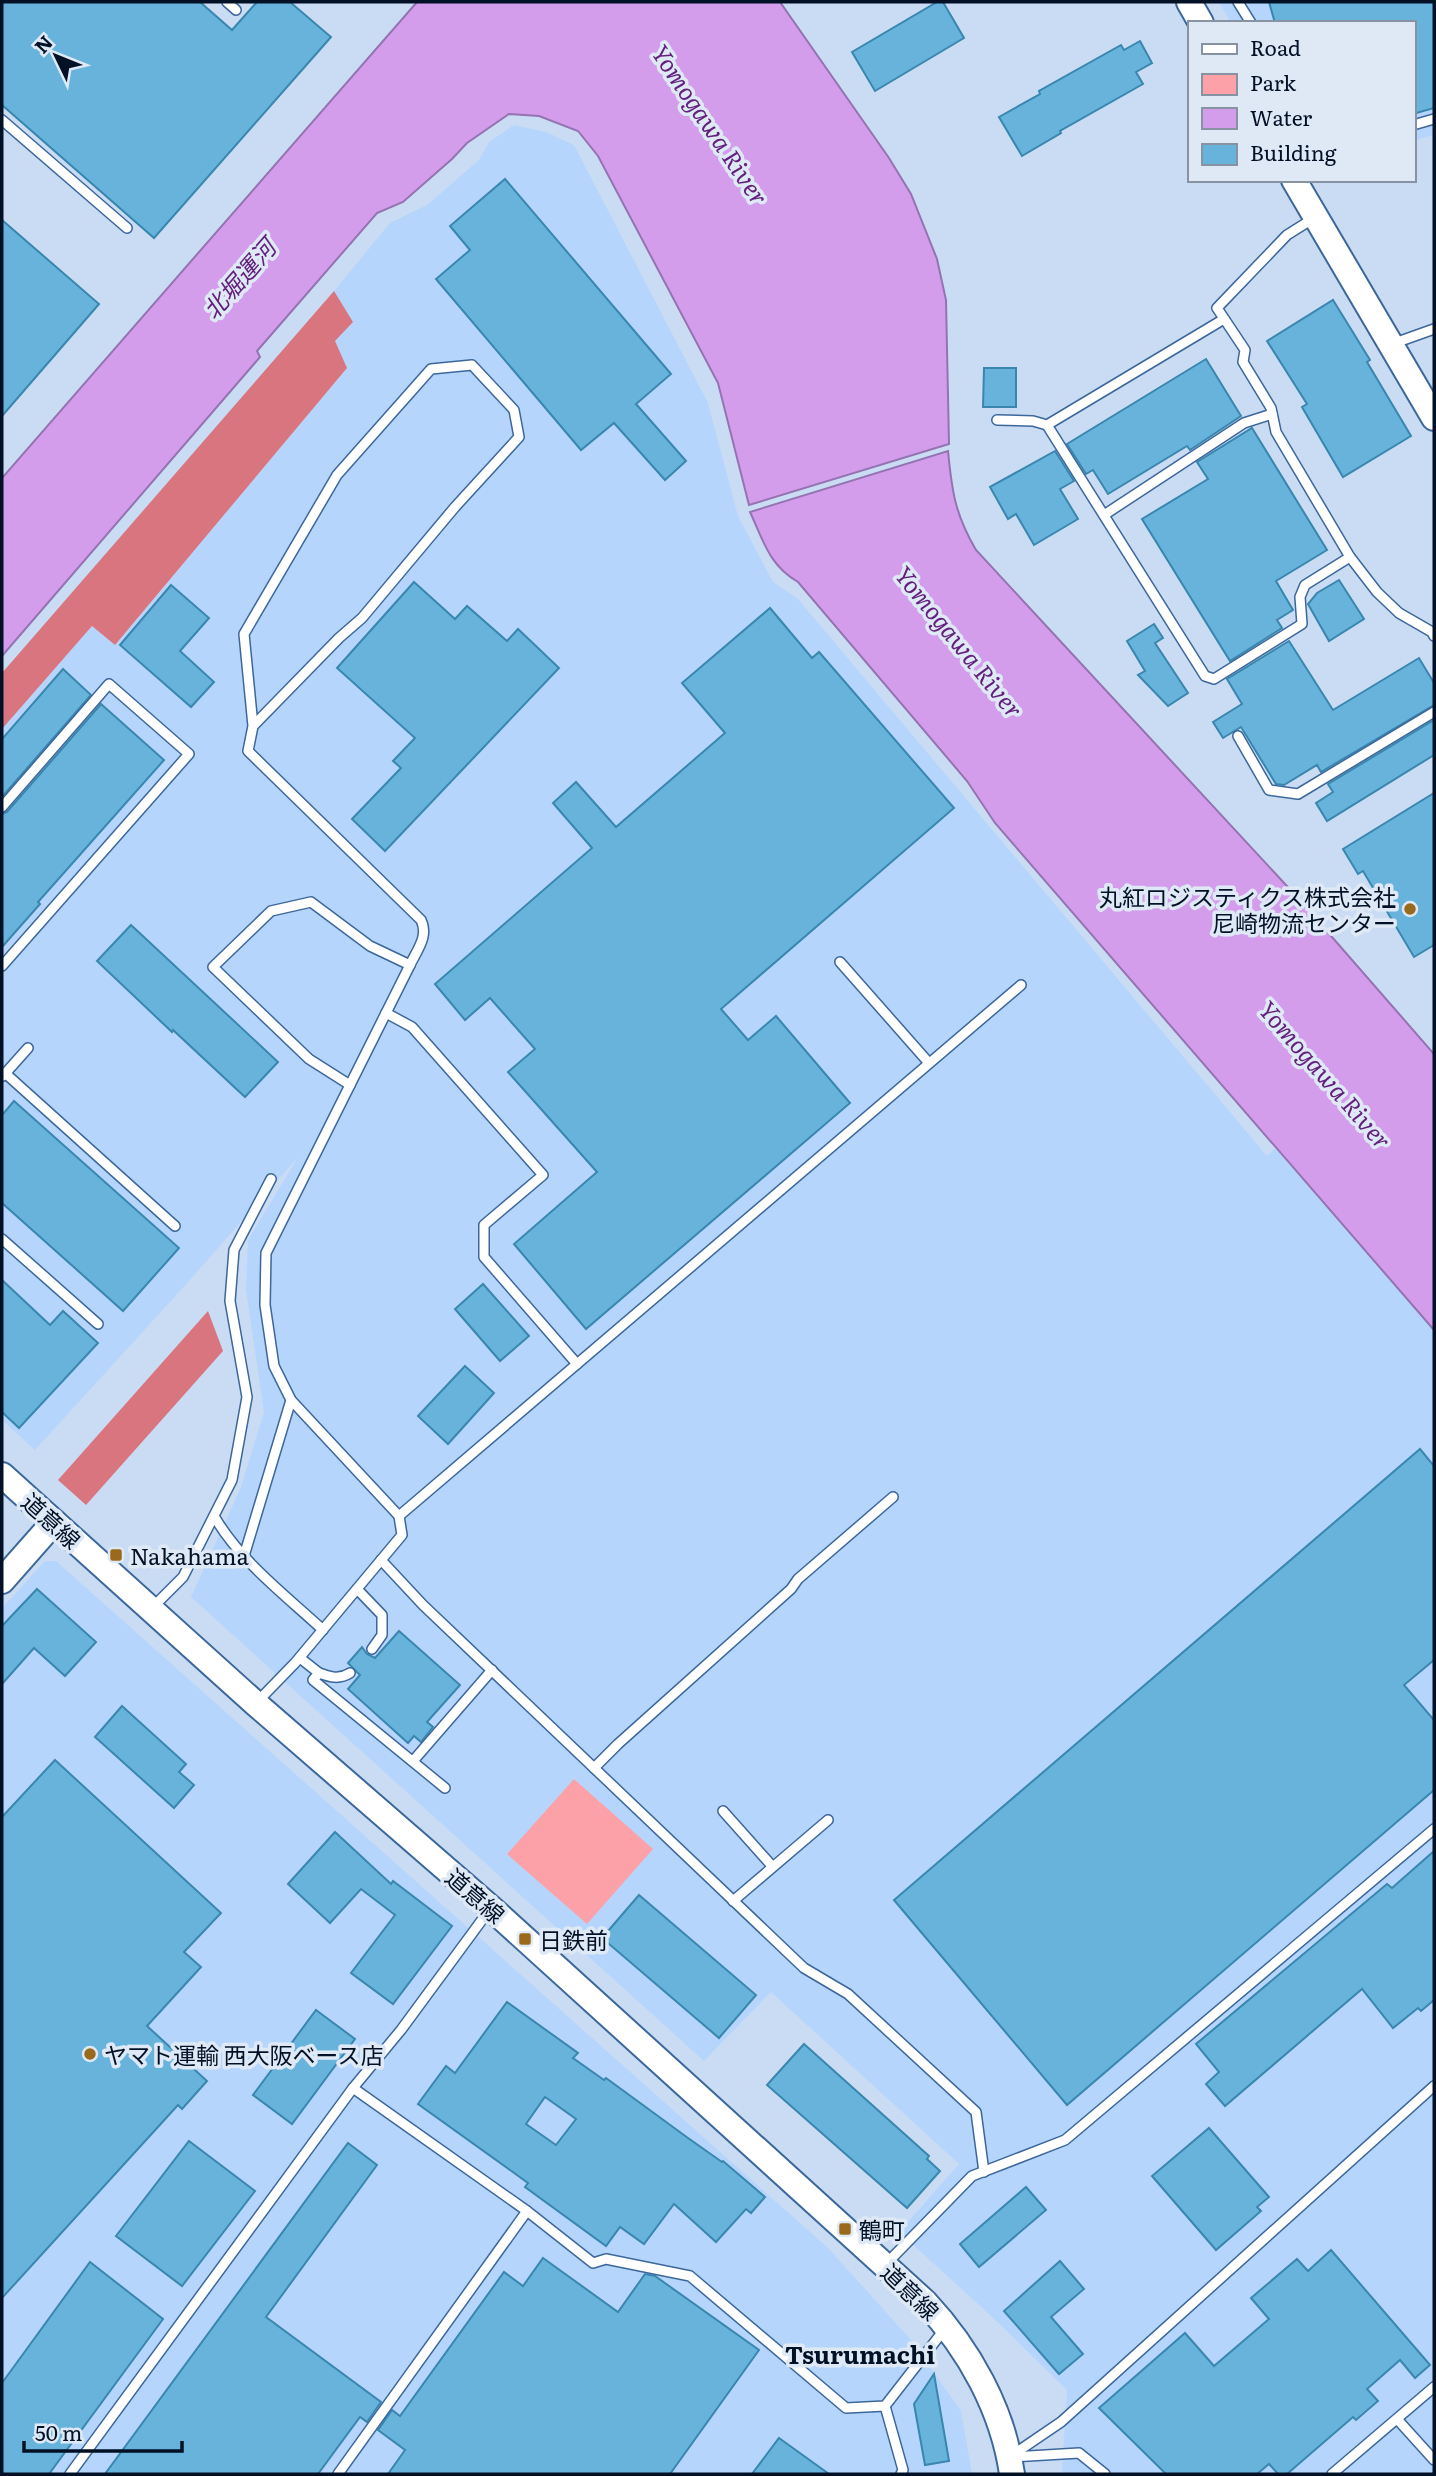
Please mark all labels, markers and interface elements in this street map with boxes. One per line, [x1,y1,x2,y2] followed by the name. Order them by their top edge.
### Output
[21,21,91,91] north arrow
[1188,21,1415,182] legend
[27,28,59,59] text: N
[1250,31,1301,62] text: Road
[644,37,778,211] water label: Yomogawa River
[1250,66,1296,97] text: Park
[1250,101,1312,132] text: Water
[1250,136,1337,167] text: Building
[193,227,285,326] water label: 北堀運河
[888,558,1032,724] water label: Yomogawa River
[1099,879,1396,939] place label: 丸紅ロジスティクス株式会社 尼崎物流センター
[1402,901,1418,917] marker: 丸紅ロジスティクス株式会社 尼崎物流センター
[1252,992,1400,1156] water label: Yomogawa River
[15,1484,89,1556] street label: 道意線
[130,1538,250,1572] place label: Nakahama
[108,1547,124,1563] marker: Nakahama
[439,1860,513,1930] street label: 道意線
[539,1922,608,1956] place label: 日鉄前
[517,1931,533,1947] marker: 日鉄前
[104,2037,383,2071] place label: ヤマト運輸 西大阪ベース店
[82,2046,98,2062] marker: ヤマト運輸 西大阪ベース店
[859,2212,905,2246] place label: 鶴町
[837,2221,853,2237] marker: 鶴町
[874,2255,948,2327] street label: 道意線
[785,2336,935,2371] district label: Tsurumachi
[24,2410,182,2454] scale bar
[35,2416,82,2447] text: 50 m

